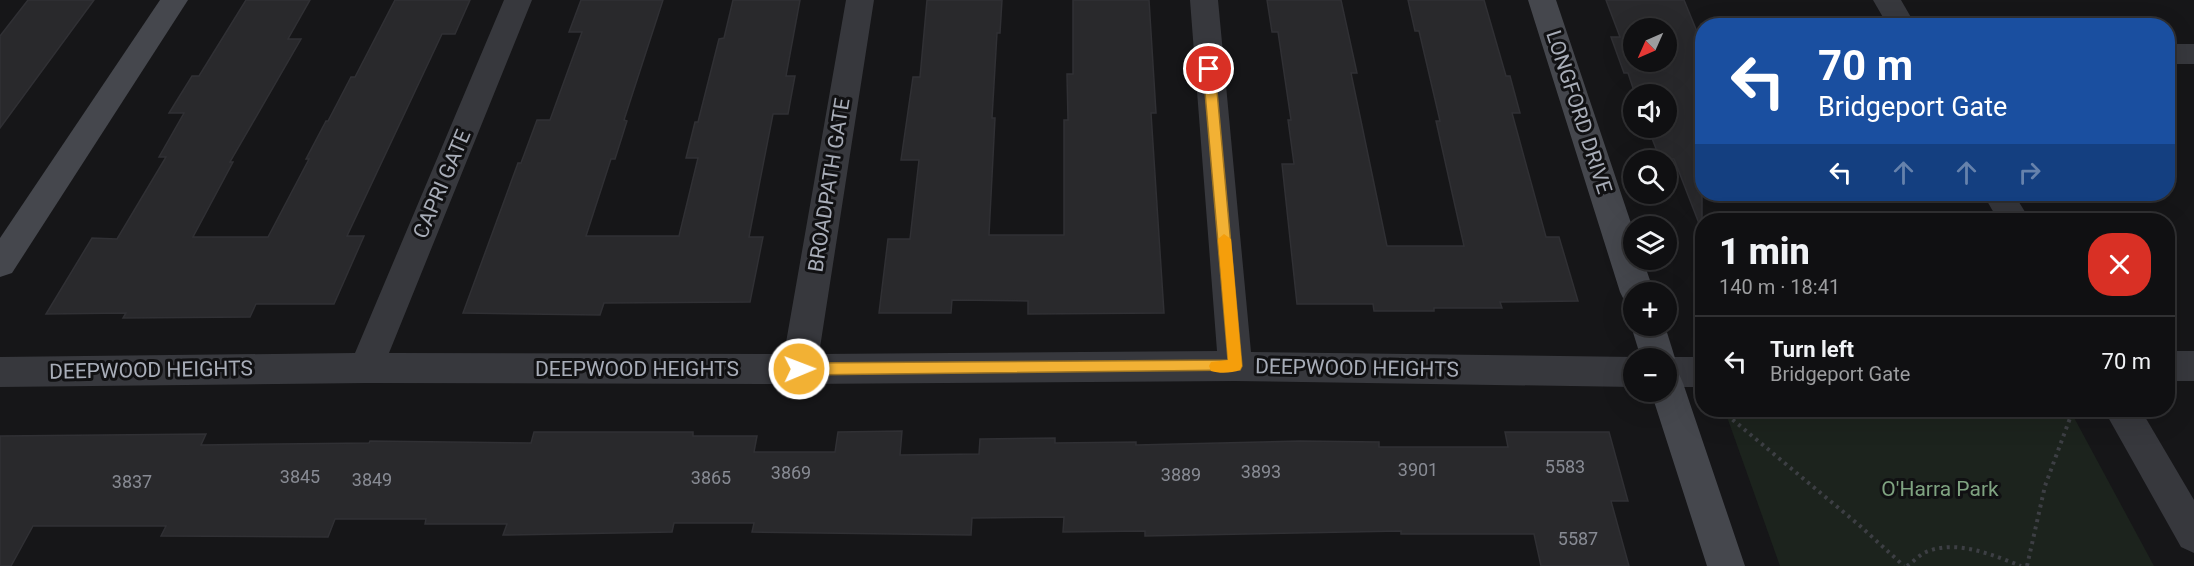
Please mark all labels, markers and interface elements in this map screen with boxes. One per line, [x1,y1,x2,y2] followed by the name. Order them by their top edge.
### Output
[1623,18,1677,72] north arrow
[1623,18,1677,402] map controls
[1541,27,1617,197] street label: LONGFORD DRIVE
[1818,41,1913,90] text: 70 m
[1719,42,1797,120] icon: left
[1183,43,1234,94] pin
[1192,52,1225,85] icon: arrive
[1623,84,1677,138] button: sound
[1818,91,2007,123] text: Bridgeport Gate
[803,96,855,274] street label: BROADPATH GATE
[408,126,476,242] street label: CAPRI GATE
[1623,150,1677,204] button: search
[1824,156,1857,189] icon: left
[1887,156,1920,189] icon: ahead
[1950,156,1983,189] icon: ahead
[2013,156,2046,189] icon: right
[1623,216,1677,270] button: layers
[1719,231,1810,273] text: 1 min
[2088,233,2151,296] button: close
[1719,275,1840,299] text: 140 m · 18:41
[1623,282,1677,336] button: +
[767,337,831,401] position arrow
[1770,337,1854,362] text: Turn left
[1719,345,1752,378] icon: left
[1623,348,1677,402] button: −
[2102,349,2151,374] text: 70 m
[1255,354,1459,382] street label: DEEPWOOD HEIGHTS
[49,356,253,384] street label: DEEPWOOD HEIGHTS
[535,357,739,381] street label: DEEPWOOD HEIGHTS
[1770,362,1910,386] text: Bridgeport Gate
[1545,456,1585,477] house number: 5583
[1398,459,1438,480] house number: 3901
[1241,461,1281,482] house number: 3893
[771,462,811,483] house number: 3869
[1161,464,1201,485] house number: 3889
[280,466,320,487] house number: 3845
[691,467,731,488] house number: 3865
[352,469,392,490] house number: 3849
[112,471,152,492] house number: 3837
[1881,477,1999,501] park label: O'Harra Park
[1558,528,1598,549] house number: 5587

